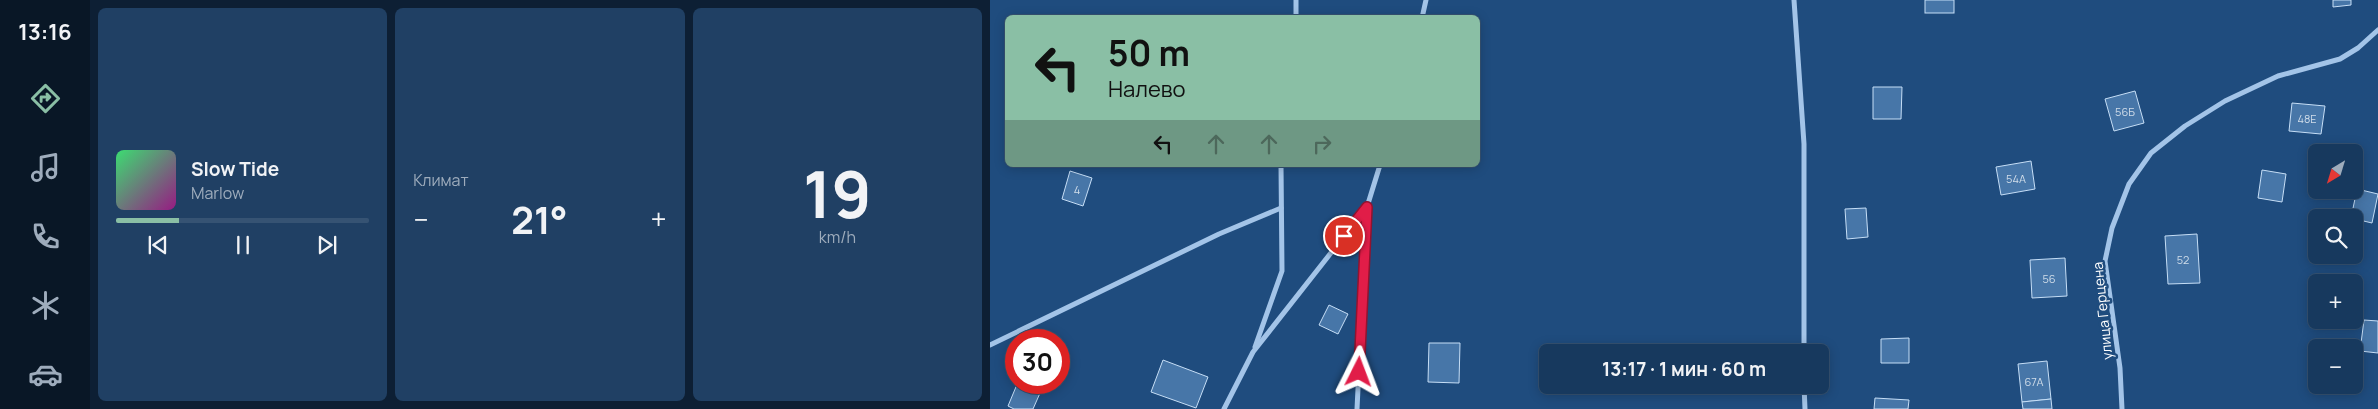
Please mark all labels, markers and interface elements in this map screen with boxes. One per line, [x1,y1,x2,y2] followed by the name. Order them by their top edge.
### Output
[18,17,72,47] text: 13:16
[1108,29,1190,77] text: 50 m
[1025,35,1090,100] icon: left
[1108,74,1186,104] text: Налево
[28,81,63,116] icon: directions
[2115,104,2135,119] house number: 56Б
[2297,111,2317,126] house number: 48Е
[1149,130,1177,158] icon: left
[1202,130,1230,158] icon: ahead
[1255,130,1283,158] icon: ahead
[1308,130,1336,158] icon: right
[2308,144,2362,199] north arrow
[2308,144,2363,394] map controls
[803,149,872,238] text: 19
[28,150,63,185] icon: music
[191,156,279,182] text: Slow Tide
[413,169,469,191] text: Климат
[2006,171,2026,186] house number: 54А
[191,182,244,204] text: Marlow
[1074,182,1080,197] house number: 4
[511,193,568,245] text: 21°
[413,200,428,238] text: −
[650,200,667,238] text: +
[2308,209,2363,264] button: search
[1323,215,1365,257] pin
[28,219,63,254] icon: phone
[1330,222,1358,250] icon: arrive
[819,226,856,248] text: km/h
[144,231,172,259] icon: previous
[229,231,257,259] icon: pause
[313,231,341,259] icon: next
[2177,252,2189,267] house number: 52
[2087,261,2117,361] street label: улица Герцена
[2042,271,2056,286] house number: 56
[2308,274,2363,329] button: +
[28,288,63,323] icon: climate
[1005,329,1070,394] speed limit sign: 30
[2308,339,2363,394] button: −
[1332,345,1384,397] position arrow
[1602,356,1766,382] text: 13:17 · 1 мин · 60 m
[28,357,63,392] icon: car
[2025,374,2043,389] house number: 67А

